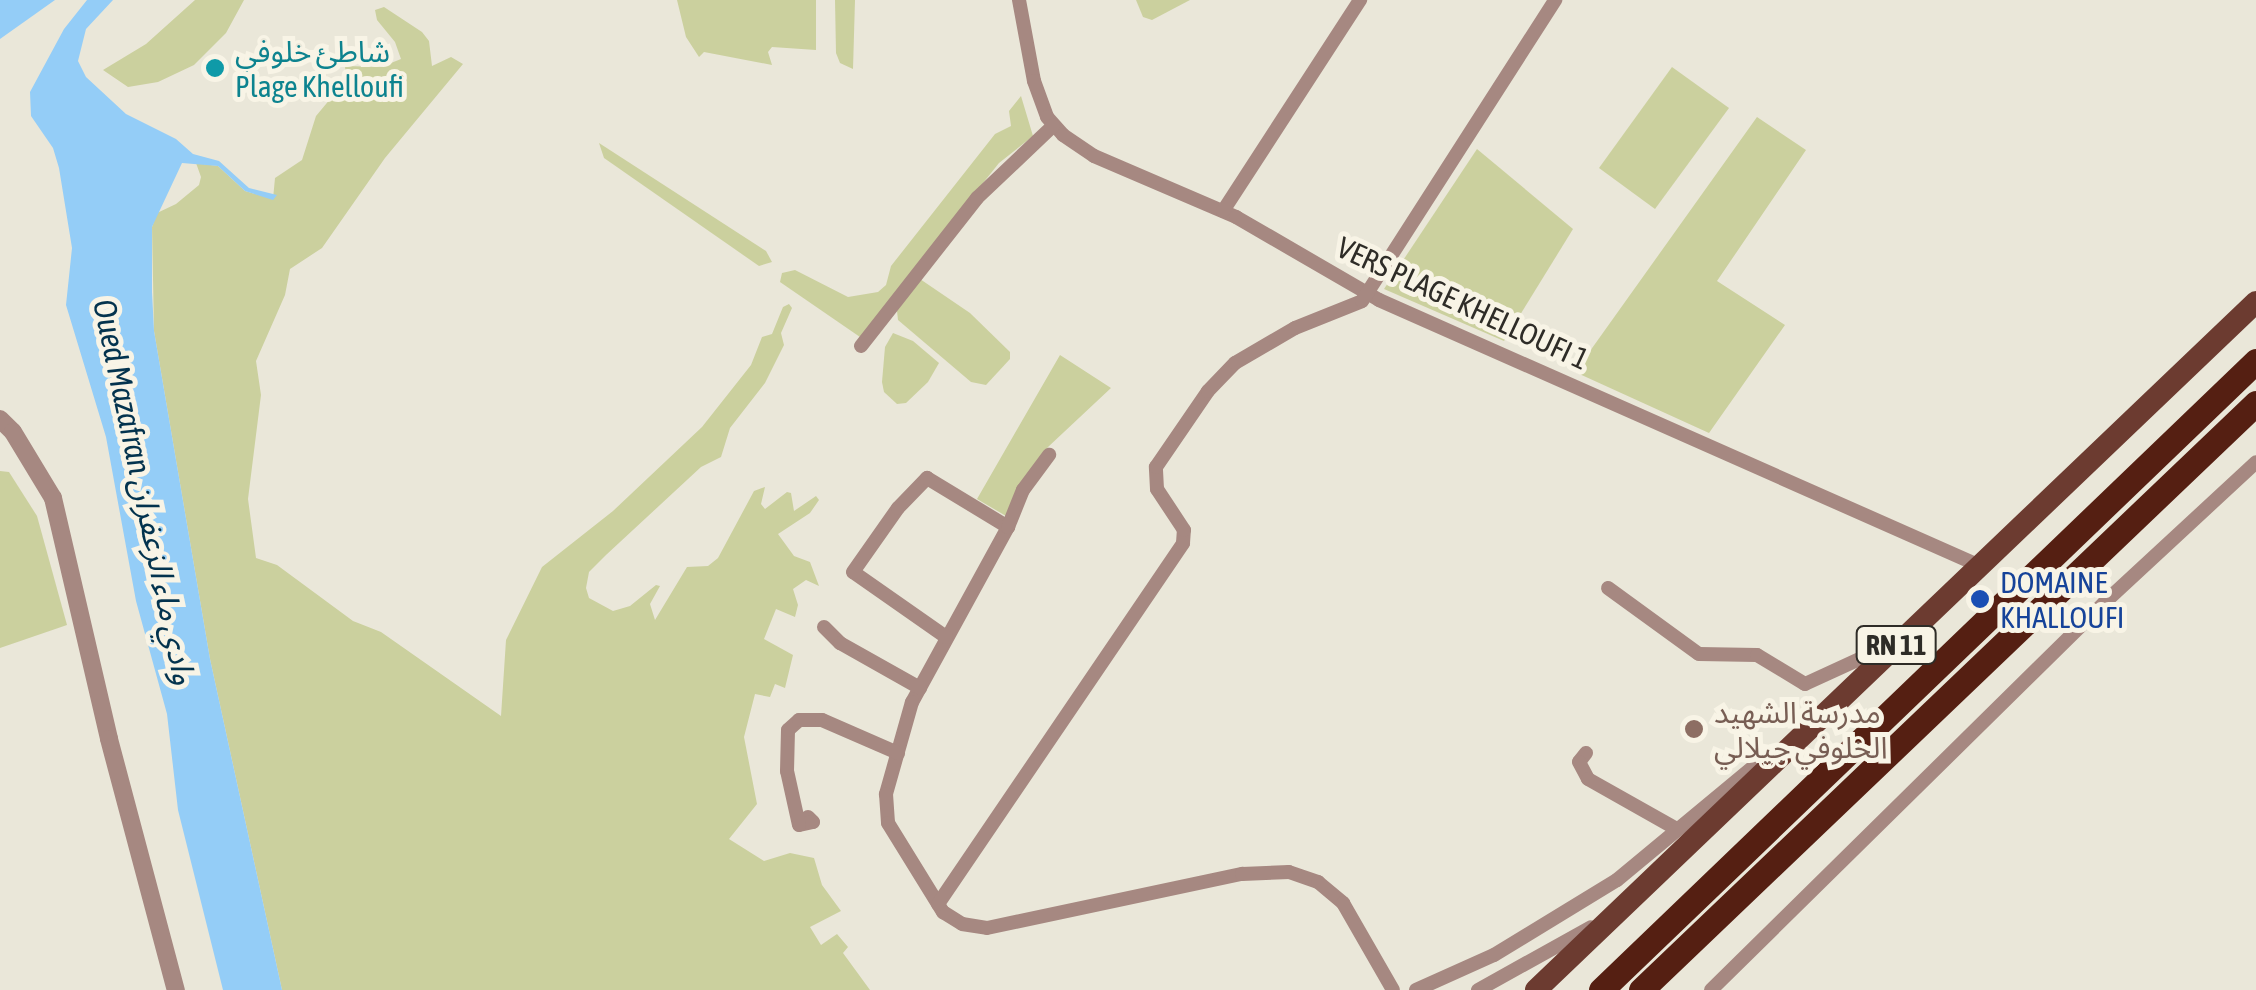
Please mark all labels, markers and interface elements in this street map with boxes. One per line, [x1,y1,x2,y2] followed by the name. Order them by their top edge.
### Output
[235,33,404,104] place label: شاطئ خلوفي Plage Khelloufi
[204,57,226,79] marker: شاطئ خلوفي Plage Khelloufi
[1331,229,1595,377] street label: VERS PLAGE KHELLOUFI 1
[84,296,204,688] water label: Oued Mazafran وادي ماء الزعفران
[2000,564,2124,634] place label: DOMAINE KHALLOUFI
[1969,588,1991,610] marker: DOMAINE KHALLOUFI
[1854,622,1938,668] road number: RN 11
[1714,694,1888,764] place label: مدرسة الشهيد الخلوفي جيلالي
[1683,718,1705,740] marker: مدرسة الشهيد الخلوفي جيلالي

